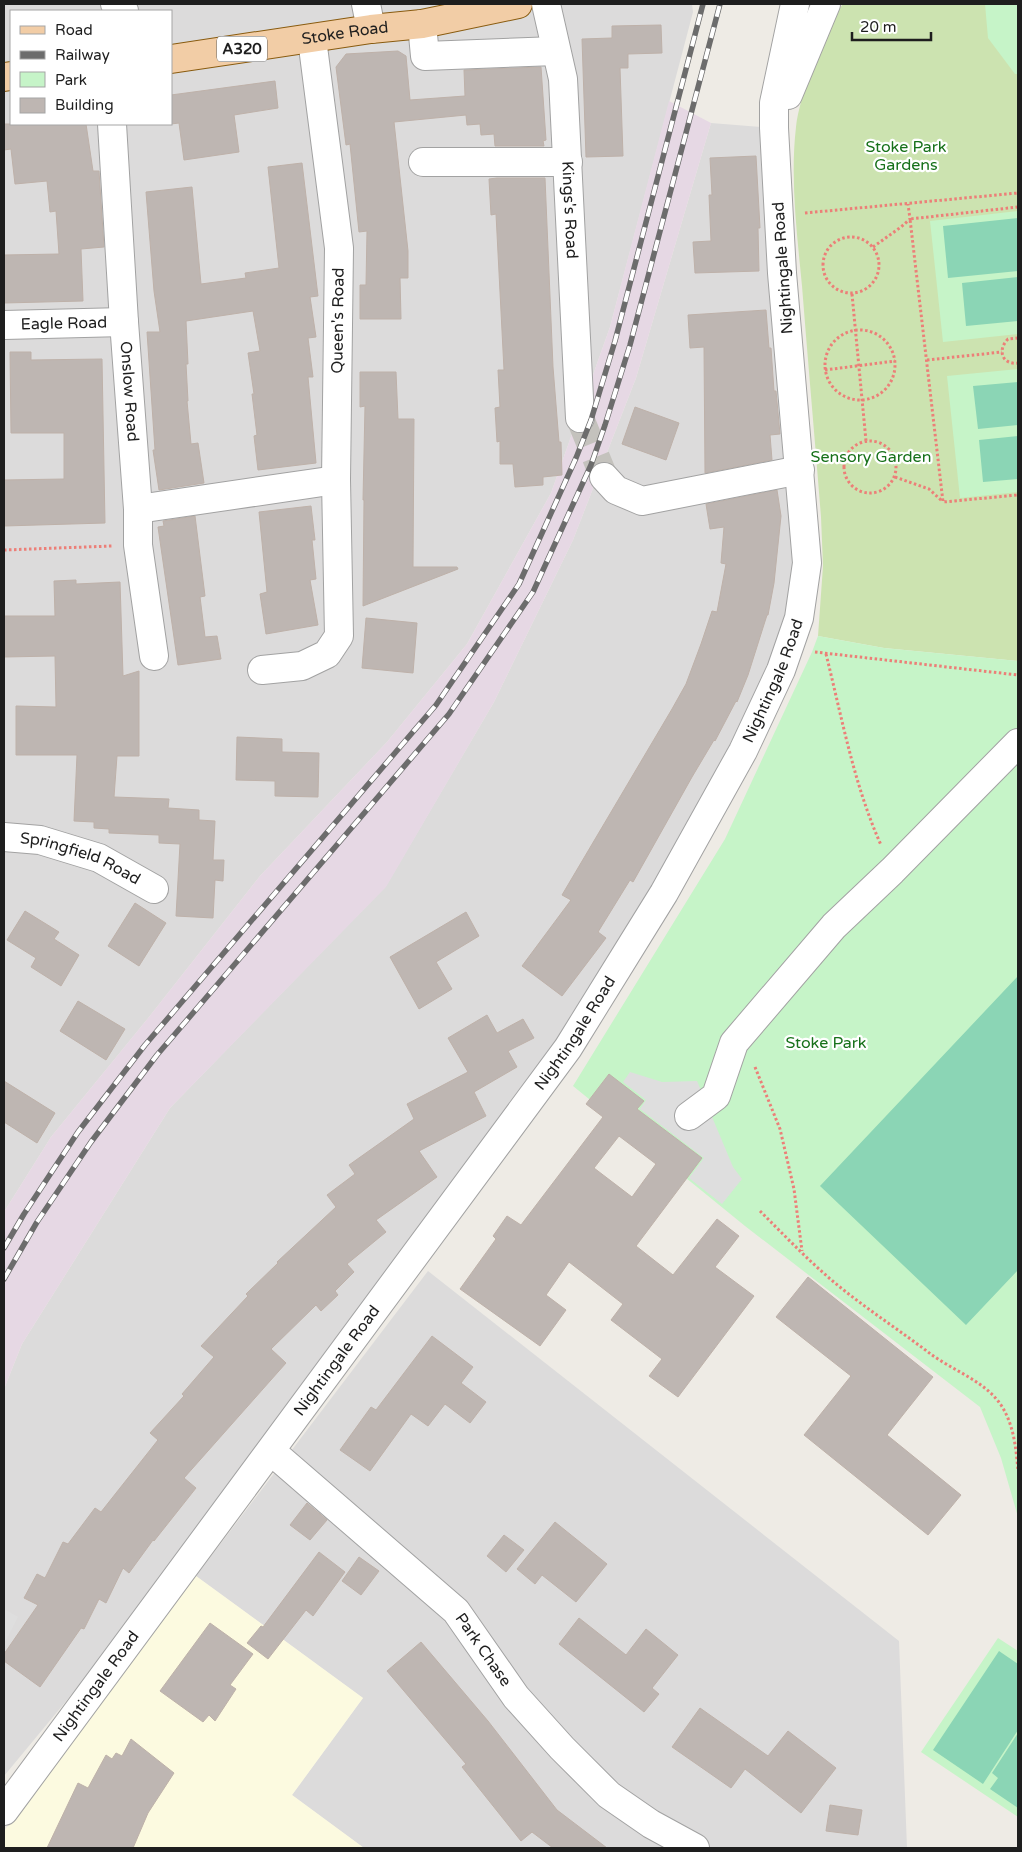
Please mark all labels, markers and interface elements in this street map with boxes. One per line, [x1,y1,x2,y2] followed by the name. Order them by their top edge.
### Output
[10,10,172,125] legend
[852,10,931,42] scale bar
[300,17,389,49] street label: Stoke Road
[860,18,897,36] text: 20 m
[55,21,93,39] text: Road
[217,36,267,62] road number: A320
[55,46,110,64] text: Railway
[55,71,87,89] text: Park
[55,96,114,114] text: Building
[865,137,947,175] park label: Stoke Park Gardens
[557,161,582,259] street label: Kings's Road
[768,201,798,335] street label: Nightingale Road
[327,267,349,374] street label: Queen's Road
[20,312,108,335] street label: Eagle Road
[115,340,143,443] street label: Onslow Road
[811,447,931,467] park label: Sensory Garden
[738,616,808,746] street label: Nightingale Road
[19,828,144,889] street label: Springfield Road
[530,973,620,1094] street label: Nightingale Road
[785,1033,867,1053] park label: Stoke Park
[289,1301,384,1420] street label: Nightingale Road
[451,1609,516,1690] street label: Park Chase
[49,1627,144,1746] street label: Nightingale Road

